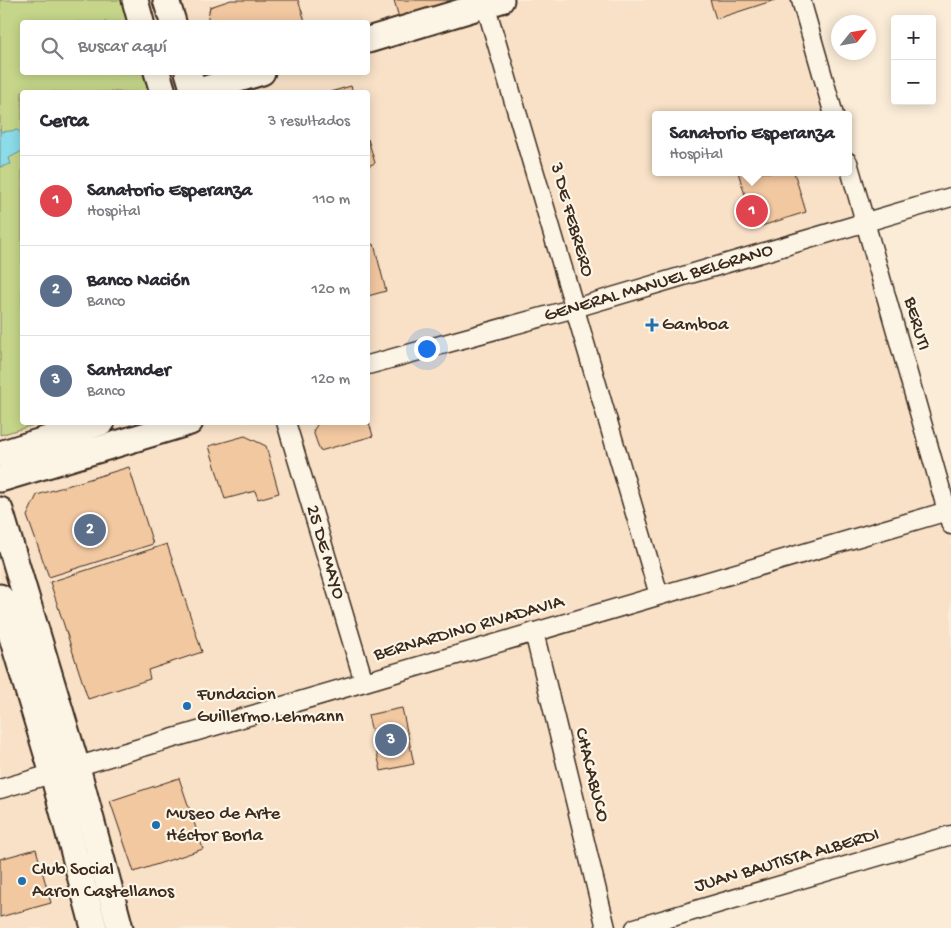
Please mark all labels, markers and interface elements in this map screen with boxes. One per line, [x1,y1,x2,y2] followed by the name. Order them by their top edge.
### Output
[831,15,876,60] north arrow
[891,15,936,105] map controls
[891,15,936,60] button: +
[20,20,370,75] search box
[38,34,66,62] icon: search
[78,36,167,59] text: Buscar aquí
[891,60,936,105] button: −
[40,110,88,135] text: Cerca
[652,111,852,176] popup
[268,113,350,132] text: 3 resultados
[670,123,834,146] text: Sanatorio Esperanza
[670,146,723,165] text: Hospital
[543,159,598,280] street label: 3 DE FEBRERO
[87,180,252,203] text: Sanatorio Esperanza
[53,191,59,210] text: 1
[313,191,350,210] text: 110 m
[736,192,768,230] pin: 1
[87,203,141,222] text: Hospital
[542,238,776,327] street label: GENERAL MANUEL BELGRANO
[87,270,190,293] text: Banco Nación
[52,281,60,300] text: 2
[311,281,350,300] text: 120 m
[87,293,125,312] text: Banco
[897,294,935,353] street label: BERUTI
[662,314,730,337] place label: Gamboa
[646,319,658,331] marker: Gamboa
[414,336,440,362] your location
[87,360,170,383] text: Santander
[52,371,60,390] text: 3
[311,371,350,390] text: 120 m
[87,383,125,402] text: Banco
[300,502,350,603] street label: 25 DE MAYO
[74,511,106,549] pin: 2
[370,590,568,667] street label: BERNARDINO RIVADAVIA
[196,684,344,729] place label: Fundacion Guillermo Lehmann
[181,700,193,712] marker: Fundacion Guillermo Lehmann
[375,721,407,759] pin: 3
[568,726,614,825] street label: CHACABUCO
[166,803,280,848] place label: Museo de Arte Héctor Borla
[150,819,162,831] marker: Museo de Arte Héctor Borla
[692,824,882,898] street label: JUAN BAUTISTA ALBERDI
[32,859,175,904] place label: Club Social Aaron Castellanos
[16,875,28,887] marker: Club Social Aaron Castellanos

